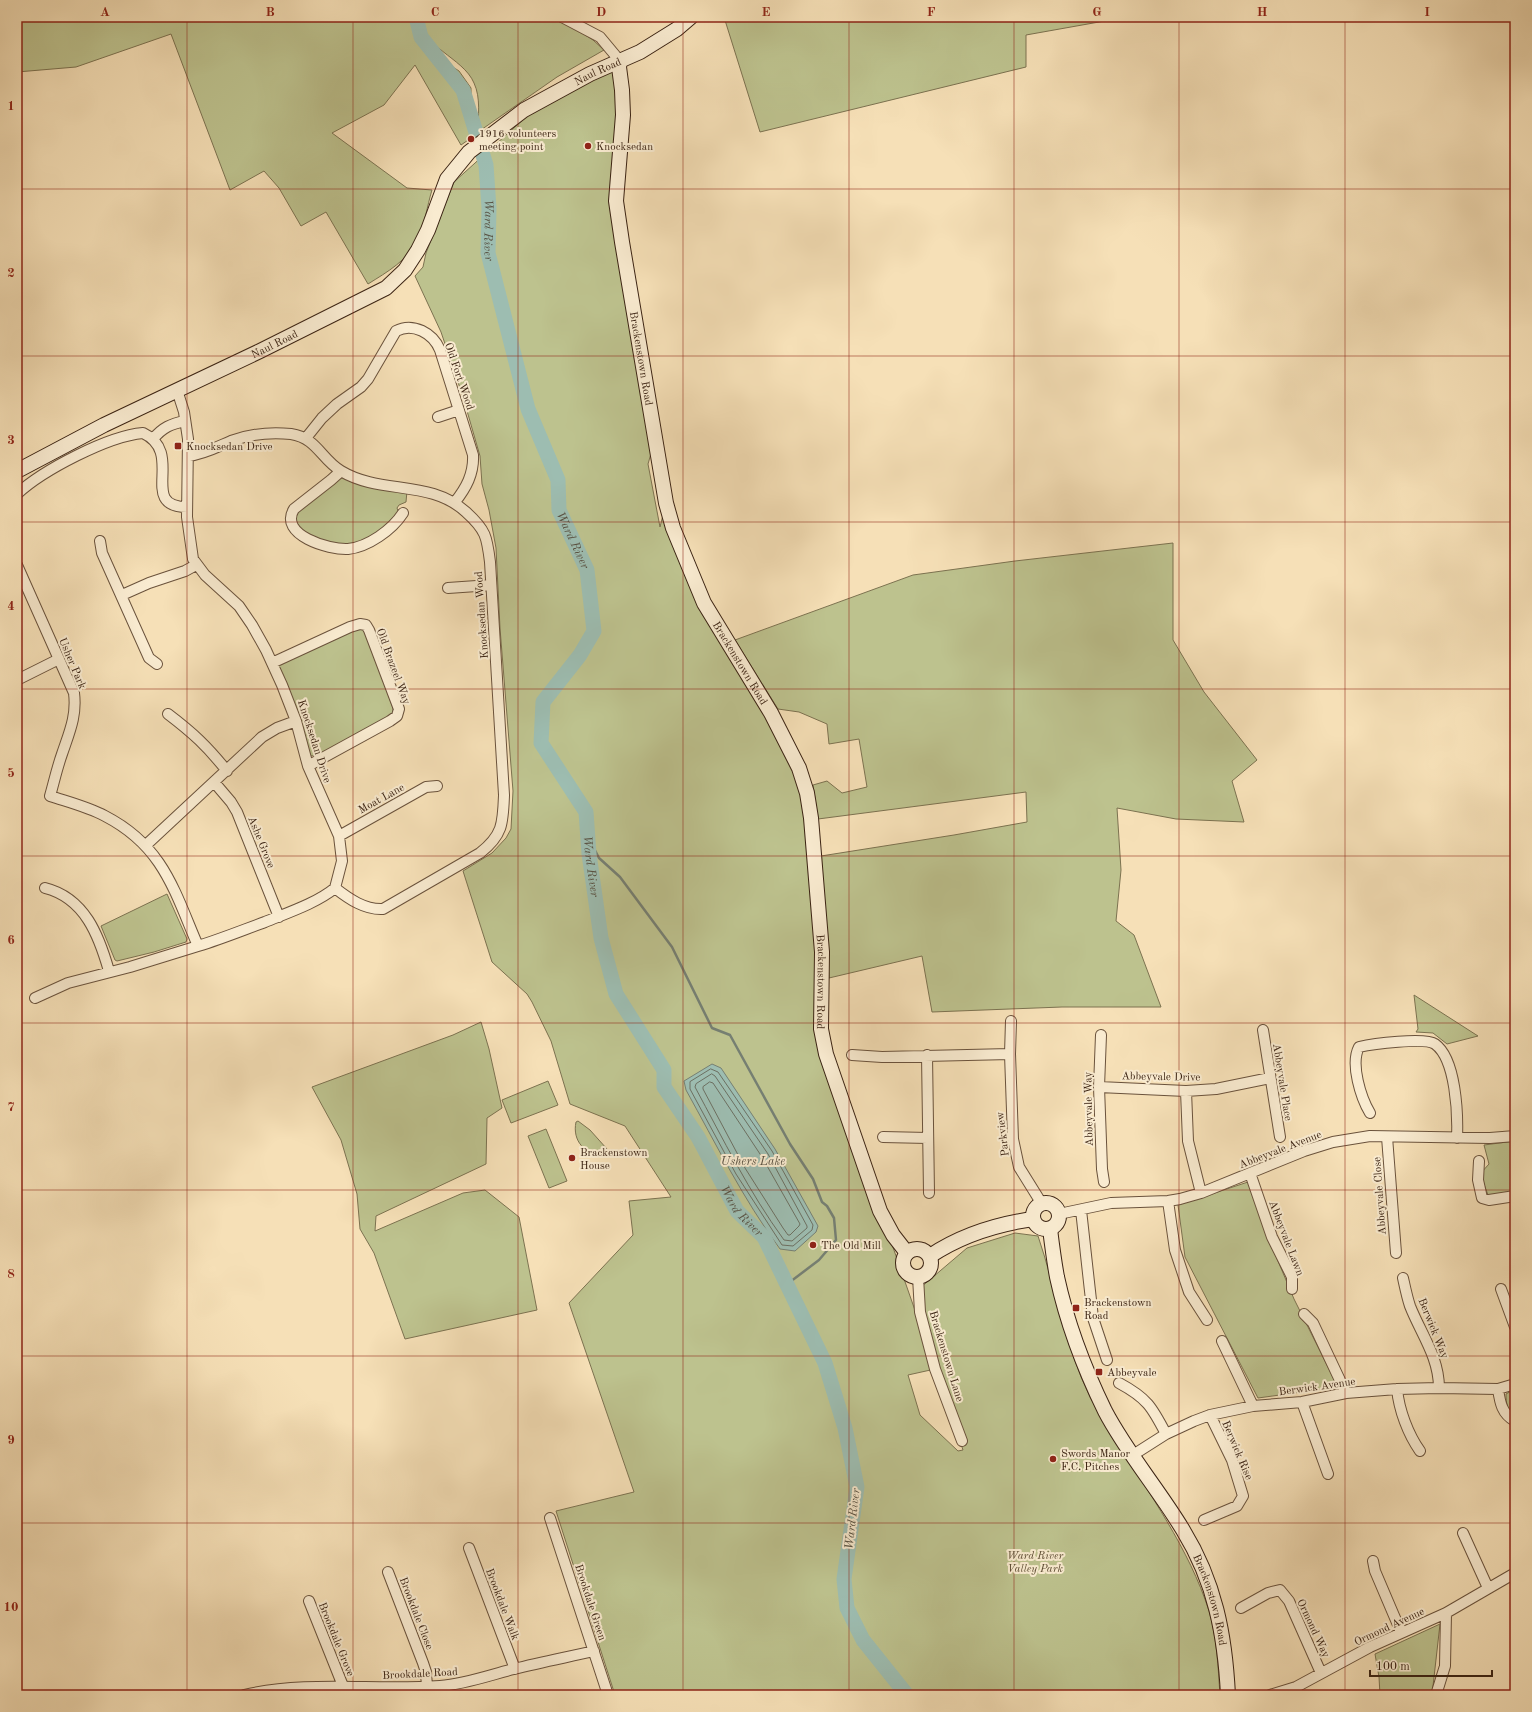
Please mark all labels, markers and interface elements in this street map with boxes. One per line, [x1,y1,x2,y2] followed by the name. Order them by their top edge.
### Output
[100,6,110,19] text: A
[265,6,275,19] text: B
[431,6,439,19] text: C
[596,6,606,19] text: D
[762,6,771,19] text: E
[927,6,936,19] text: F
[1092,6,1102,19] text: G
[1257,6,1268,19] text: H
[1424,6,1430,19] text: I
[573,57,623,88] street label: Naul Road
[7,100,15,113] text: 1
[479,129,557,153] place label: 1916 volunteers meeting point
[466,134,476,144] marker: 1916 volunteers meeting point
[583,141,593,151] marker: Knocksedan
[596,142,653,153] place label: Knocksedan
[481,199,495,263] water label: Ward River
[7,267,15,280] text: 2
[627,311,654,407] street label: Brackenstown Road
[250,329,300,361] street label: Naul Road
[442,341,475,412] street label: Old Fort Wood
[7,434,15,447] text: 3
[173,441,183,451] marker: Knocksedan Drive
[186,442,273,453] place label: Knocksedan Drive
[554,510,591,572] water label: Ward River
[474,571,491,659] street label: Knocksedan Wood
[7,600,15,613] text: 4
[710,620,769,707] street label: Brackenstown Road
[374,627,411,706] street label: Old Brazeel Way
[56,636,87,691] street label: Usher Park
[295,699,332,784] street label: Knocksedan Drive
[7,767,15,780] text: 5
[357,782,407,816] street label: Moat Lane
[245,815,276,870] street label: Ashe Grove
[581,835,600,899] water label: Ward River
[7,934,15,947] text: 6
[814,934,826,1030] street label: Brackenstown Road
[1270,1043,1293,1122] street label: Abbeyvale Place
[1083,1071,1096,1146] street label: Abbeyvale Way
[1121,1071,1201,1084] street label: Abbeyvale Drive
[7,1101,15,1114] text: 7
[995,1110,1012,1157] street label: Parkview
[1238,1130,1323,1171] street label: Abbeyvale Avenue
[580,1148,647,1172] place label: Brackenstown House
[567,1153,577,1163] marker: Brackenstown House
[721,1156,785,1168] water label: Ushers Lake
[1372,1156,1389,1235] street label: Abbeyvale Close
[718,1184,765,1240] water label: Ward River
[1266,1199,1305,1278] street label: Abbeyvale Lawn
[808,1240,818,1250] marker: The Old Mill
[821,1241,881,1252] place label: The Old Mill
[7,1268,15,1281] text: 8
[1415,1297,1450,1361] street label: Berwick Way
[1084,1298,1151,1322] place label: Brackenstown Road
[1071,1303,1081,1313] marker: Brackenstown Road
[927,1310,965,1403] street label: Brackenstown Lane
[1094,1367,1104,1377] marker: Abbeyvale
[1107,1368,1157,1379] place label: Abbeyvale
[1278,1377,1356,1398] street label: Berwick Avenue
[1219,1419,1254,1482] street label: Berwick Rise
[7,1434,15,1447] text: 9
[1061,1449,1130,1473] place label: Swords Manor F.C. Pitches
[1048,1454,1058,1464] marker: Swords Manor F.C. Pitches
[843,1487,863,1550] water label: Ward River
[1007,1551,1064,1575] park label: Ward River Valley Park
[1190,1553,1227,1647] street label: Brackenstown Road
[572,1563,607,1642] street label: Brookdale Green
[483,1567,520,1642] street label: Brookdale Walk
[397,1576,434,1651] street label: Brookdale Close
[1294,1598,1331,1660] street label: Ormond Way
[3,1601,19,1614] text: 10
[316,1601,355,1678] street label: Brookdale Grove
[1353,1606,1426,1648] street label: Ormond Avenue
[1370,1652,1492,1678] scale bar
[1376,1661,1410,1673] text: 100 m
[382,1667,458,1682] street label: Brookdale Road

